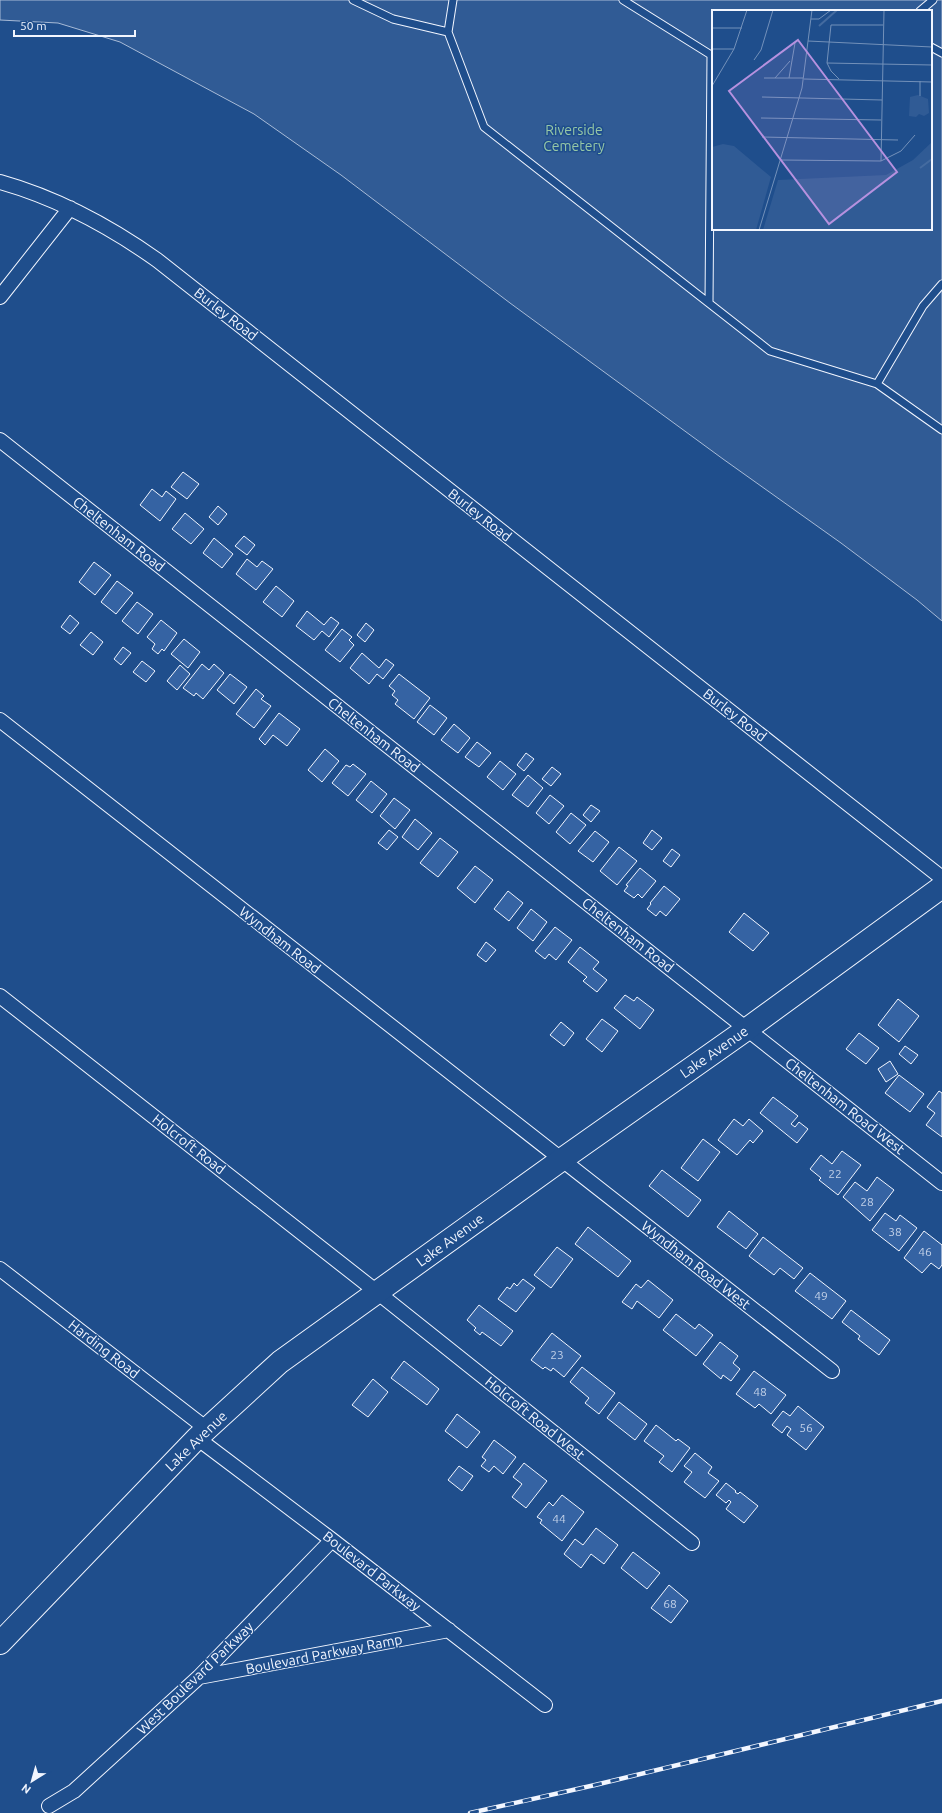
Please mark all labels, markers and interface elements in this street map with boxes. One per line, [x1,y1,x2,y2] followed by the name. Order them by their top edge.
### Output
[712,10,932,230] inset map
[14,12,135,38] scale bar
[20,19,47,32] text: 50 m
[543,122,605,154] park label: Riverside Cemetery
[191,284,261,344] street label: Burley Road
[445,485,515,545] street label: Burley Road
[70,493,168,575] street label: Cheltenham Road
[700,685,770,745] street label: Burley Road
[325,694,423,776] street label: Cheltenham Road
[579,894,677,976] street label: Cheltenham Road
[236,903,324,977] street label: Wyndham Road
[677,1023,751,1081] street label: Lake Avenue
[782,1054,908,1158] street label: Cheltenham Road West
[149,1111,229,1177] street label: Holcroft Road
[828,1167,842,1180] house number: 22
[860,1195,874,1208] house number: 28
[413,1210,487,1270] street label: Lake Avenue
[638,1217,754,1313] street label: Wyndham Road West
[888,1225,902,1238] house number: 38
[918,1245,932,1258] house number: 46
[814,1289,828,1302] house number: 49
[65,1316,143,1382] street label: Harding Road
[550,1348,564,1361] house number: 23
[482,1373,588,1463] street label: Holcroft Road West
[753,1385,767,1398] house number: 48
[162,1408,230,1474] street label: Lake Avenue
[799,1421,813,1434] house number: 56
[552,1512,566,1525] house number: 44
[320,1528,424,1614] street label: Boulevard Parkway
[663,1597,677,1610] house number: 68
[134,1618,257,1738] street label: West Boulevard Parkway
[244,1631,404,1677] street label: Boulevard Parkway Ramp
[12,1761,52,1801] north arrow
[19,1782,33,1796] text: N

